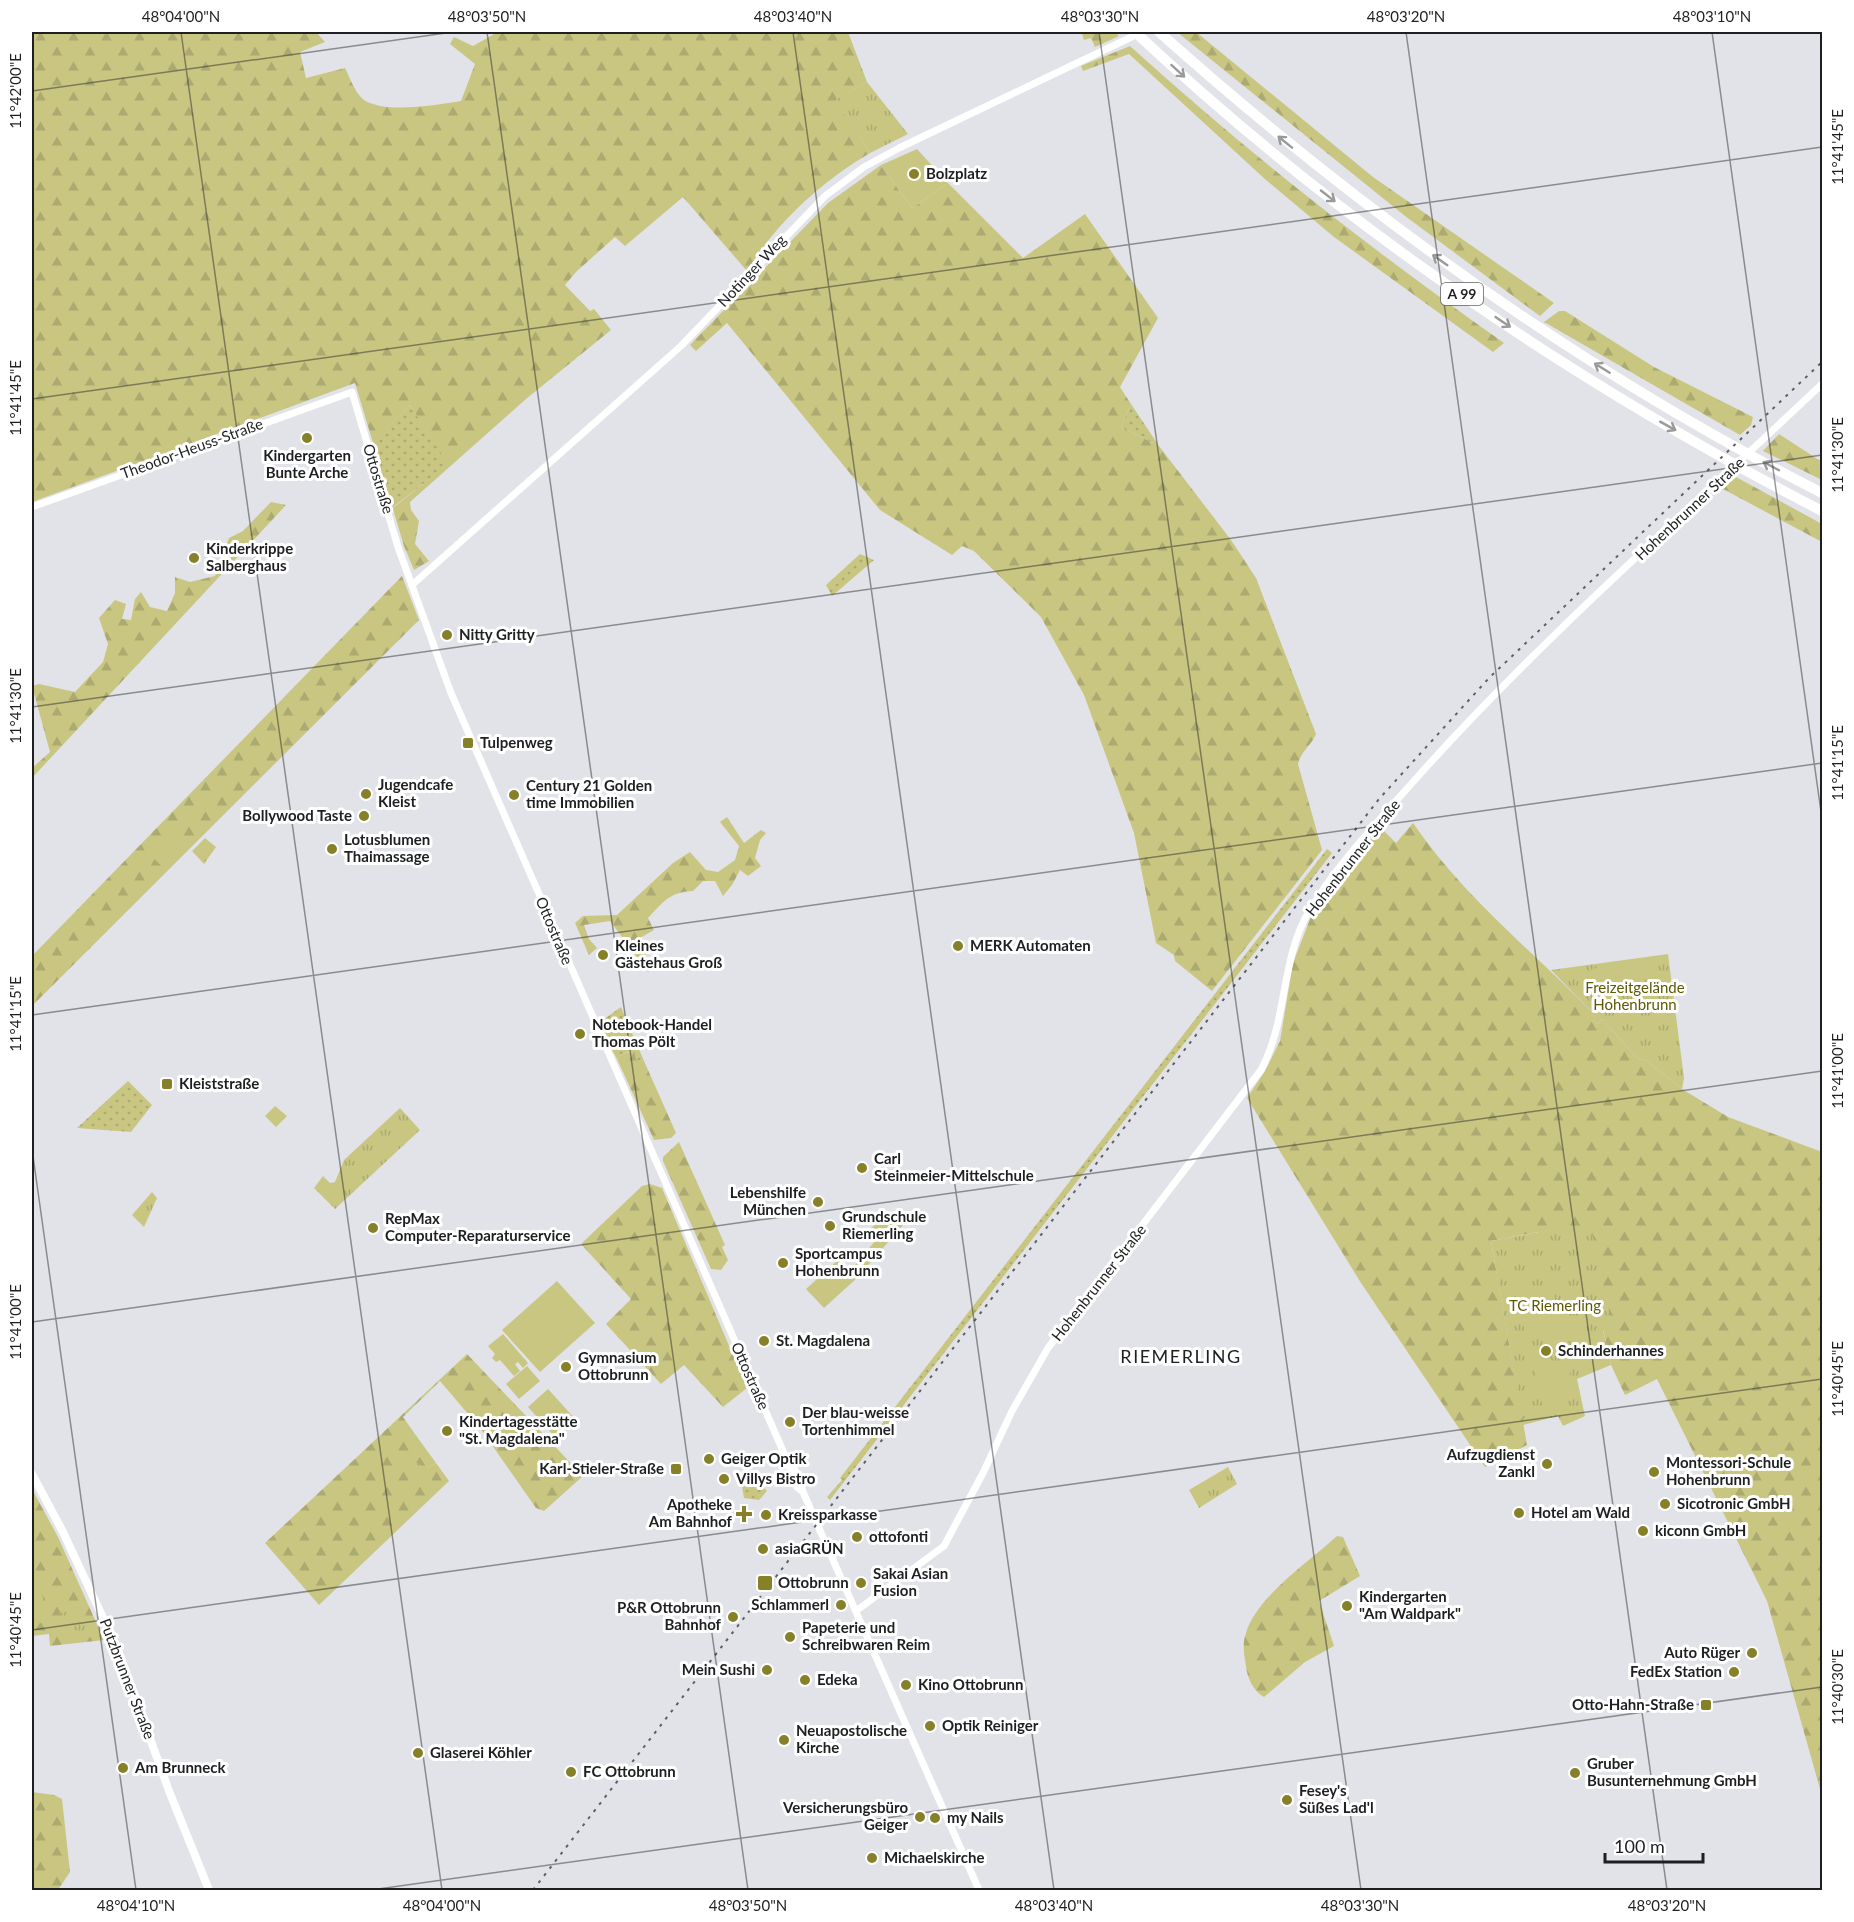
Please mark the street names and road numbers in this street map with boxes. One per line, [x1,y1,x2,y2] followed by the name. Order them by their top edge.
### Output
[713,230,789,310] street label: Notinger Weg
[1441,283,1483,305] road number: A 99
[118,414,265,482] street label: Theodor-Heuss-Straße
[360,442,398,516] street label: Ottostraße
[1631,453,1748,564] street label: Hohenbrunner Straße
[1301,795,1403,919] street label: Hohenbrunner Straße
[533,894,577,967] street label: Ottostraße
[1047,1220,1149,1344] street label: Hohenbrunner Straße
[728,1339,774,1412] street label: Ottostraße
[97,1616,159,1742] street label: Putzbrunner Straße

